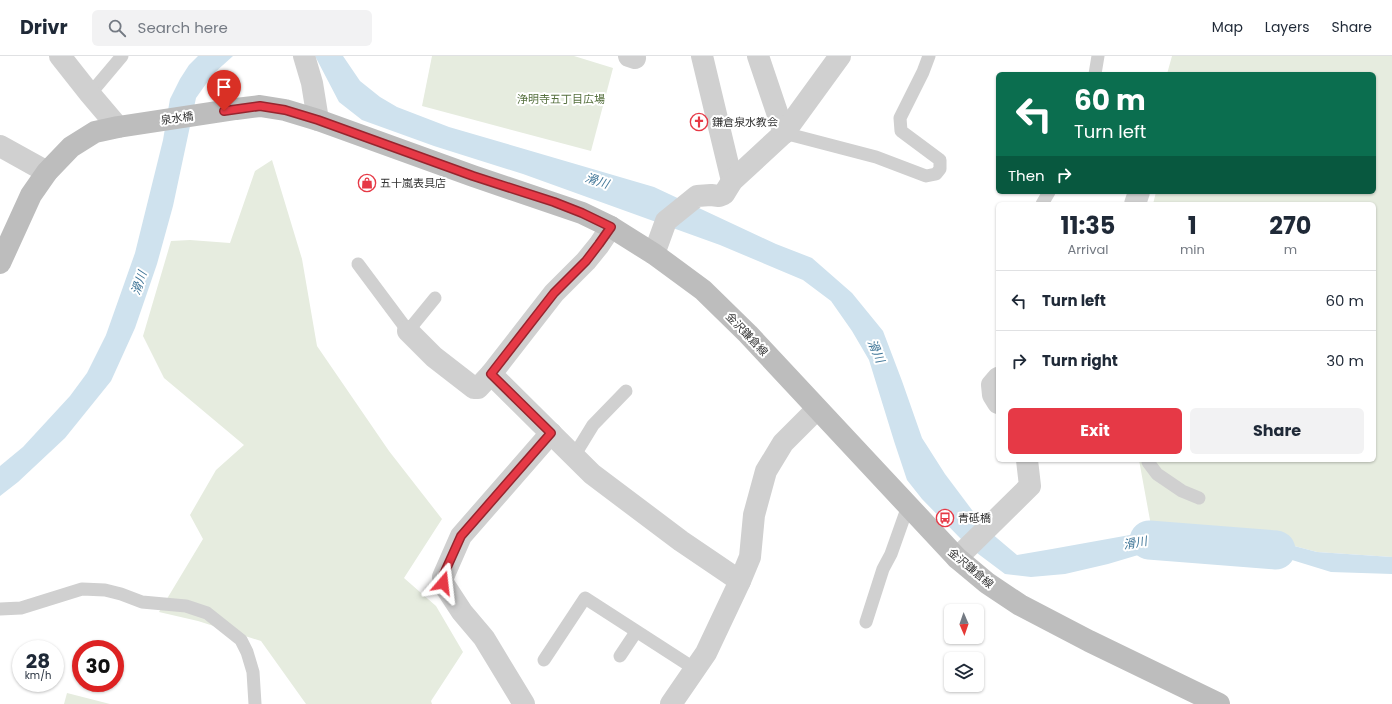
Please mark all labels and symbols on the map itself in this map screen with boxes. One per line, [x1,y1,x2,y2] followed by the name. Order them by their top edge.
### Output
[207,70,241,111] pin
[517,91,605,107] park label: 浄明寺五丁目広場
[160,108,194,128] street label: 泉水橋
[689,112,709,132] church icon: 鎌倉泉水教会
[712,114,778,130] place label: 鎌倉泉水教会
[583,169,613,193] water label: 滑川
[357,173,377,193] shop icon: 五十嵐表具店
[380,175,446,191] place label: 五十嵐表具店
[127,267,151,297] water label: 滑川
[722,309,772,359] street label: 金沢鎌倉線
[864,336,890,367] water label: 滑川
[935,508,955,528] bus stop icon: 青砥橋
[958,510,991,526] place label: 青砥橋
[1122,532,1150,553] water label: 滑川
[945,544,997,592] street label: 金沢鎌倉線
[422,562,464,604] position arrow
[944,604,984,644] north arrow
[72,640,124,692] speed limit sign: 30

